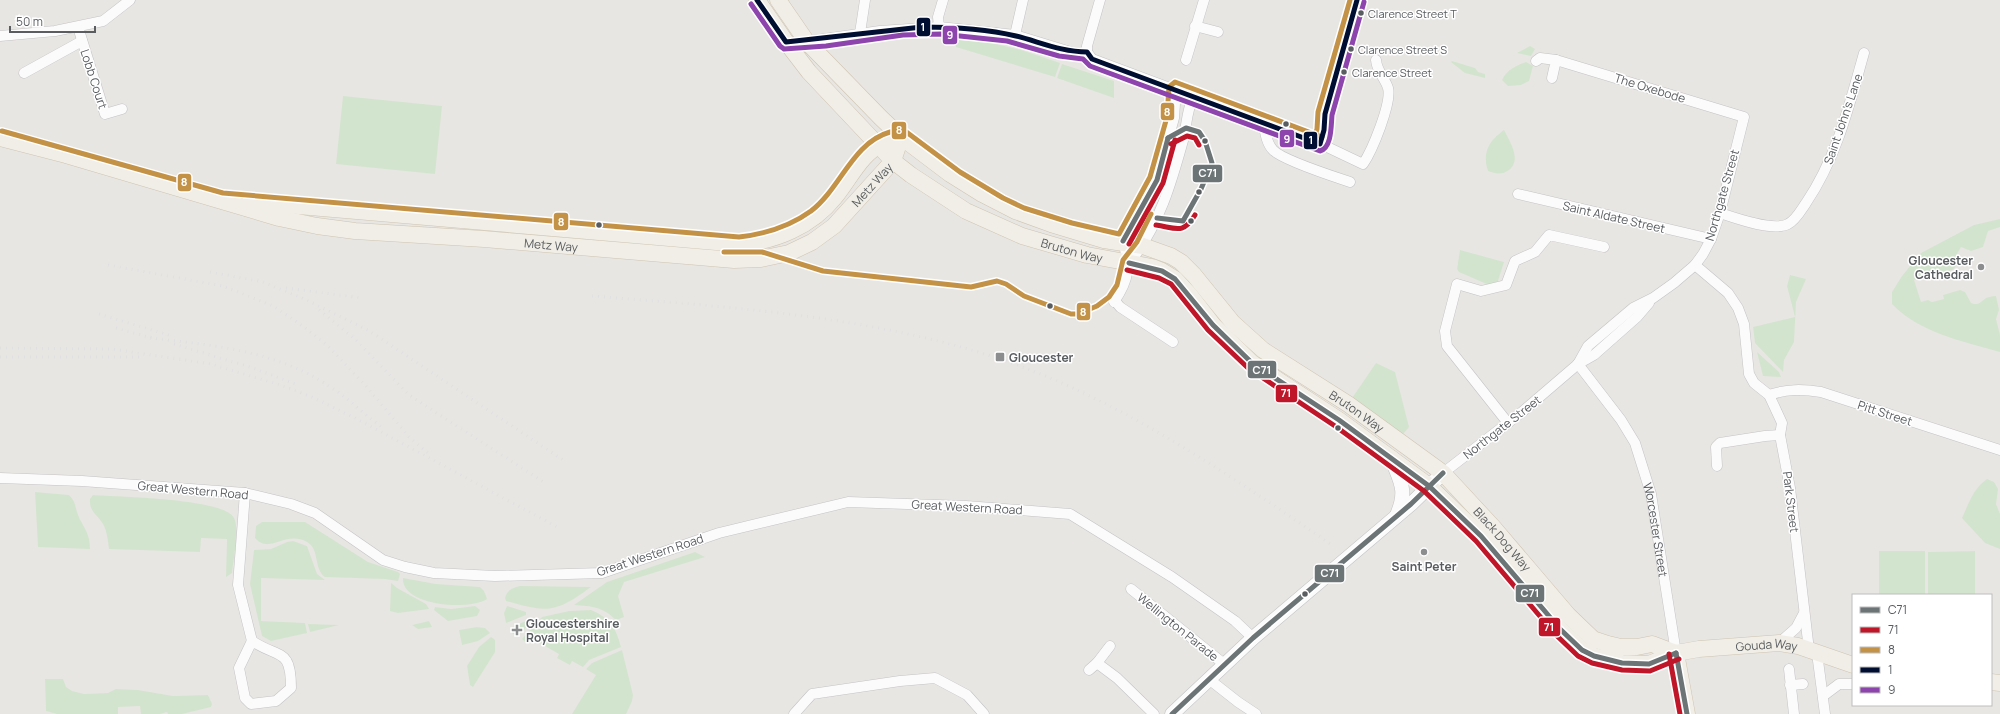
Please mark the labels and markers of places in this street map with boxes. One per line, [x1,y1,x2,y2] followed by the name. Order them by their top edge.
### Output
[1368,6,1457,21] place label: Clarence Street T
[1356,8,1366,18] marker: Clarence Street T
[1358,42,1447,57] place label: Clarence Street S
[1346,44,1356,54] marker: Clarence Street S
[1352,65,1432,80] place label: Clarence Street
[1339,67,1349,77] marker: Clarence Street
[1281,119,1291,129] unlabelled marker
[1200,136,1210,146] unlabelled marker
[1194,187,1204,197] unlabelled marker
[1186,216,1196,226] unlabelled marker
[594,220,604,230] unlabelled marker
[1909,252,1973,283] place label: Gloucester Cathedral
[1976,262,1986,272] marker: Gloucester Cathedral
[1045,301,1055,311] unlabelled marker
[1009,349,1074,366] place label: Gloucester
[994,351,1006,363] marker: Gloucester
[1333,423,1343,433] unlabelled marker
[1419,547,1429,557] marker: Saint Peter
[1392,558,1457,575] place label: Saint Peter
[1300,589,1310,599] unlabelled marker
[526,615,619,646] place label: Gloucestershire Royal Hospital
[511,624,523,636] marker: Gloucestershire Royal Hospital

